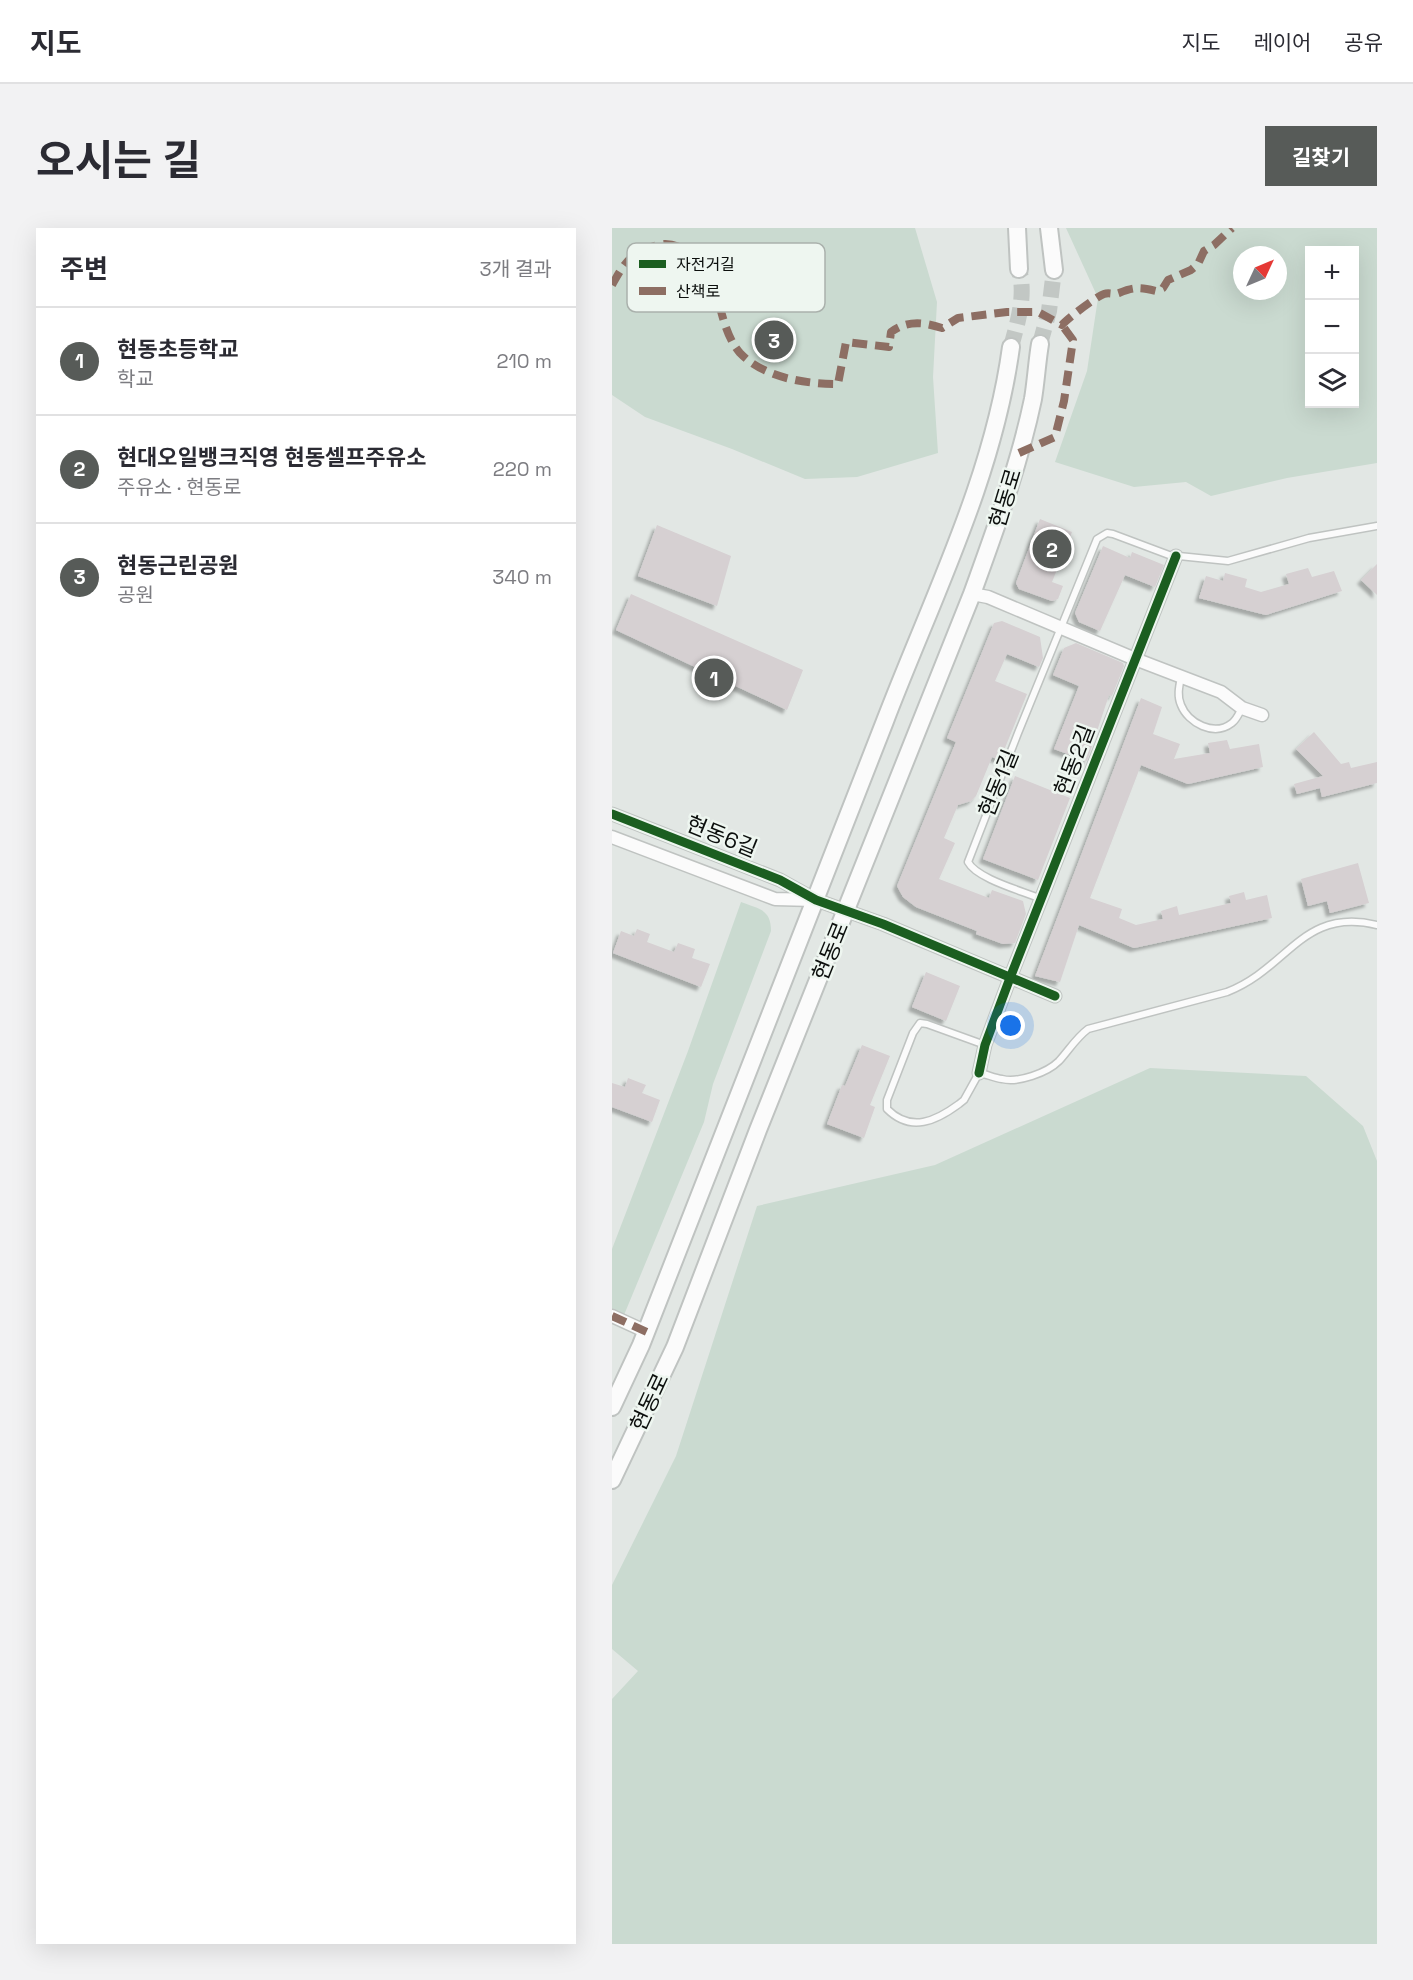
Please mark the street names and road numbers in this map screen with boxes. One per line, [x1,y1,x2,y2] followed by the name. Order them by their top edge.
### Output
[983,465,1027,531] street label: 현동로
[1048,720,1100,800] street label: 현동2길
[972,745,1024,821] street label: 현동1길
[682,809,762,863] street label: 현동6길
[806,918,854,984] street label: 현동로
[623,1369,675,1435] street label: 현동로

